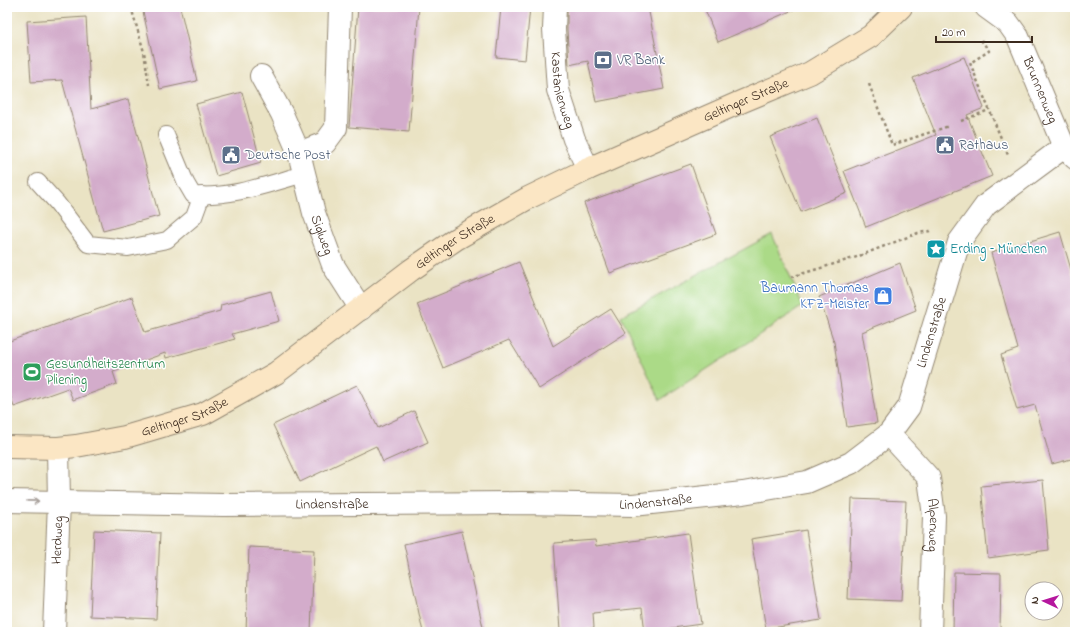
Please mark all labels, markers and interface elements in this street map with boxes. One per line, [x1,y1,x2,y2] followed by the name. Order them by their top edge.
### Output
[936,18,1032,44] scale bar
[942,24,965,42] text: 20 m
[592,49,614,71] bank icon: VR Bank
[616,50,666,71] place label: VR Bank
[545,51,580,132] street label: Kastanienweg
[1017,53,1064,127] street label: Brunnenweg
[700,72,792,128] street label: Geltinger Straße
[934,134,956,156] public building icon: Rathaus
[959,135,1008,156] place label: Rathaus
[220,144,242,166] public building icon: Deutsche Post
[244,145,331,166] place label: Deutsche Post
[410,208,499,275] street label: Geltinger Straße
[305,212,339,258] street label: Siglweg
[925,238,947,260] place icon: Erding – München
[950,239,1047,261] place label: Erding – München
[760,278,870,315] place label: Baumann Thomas KFZ-Meister
[872,285,894,307] shop icon: Baumann Thomas KFZ-Meister
[911,294,952,370] street label: Lindenstraße
[46,354,165,392] place label: Gesundheitszentrum Pliening
[21,361,43,383] sports icon: Gesundheitszentrum Pliening
[139,391,233,442] street label: Geltinger Straße
[619,488,694,516] street label: Lindenstraße
[295,494,369,515] street label: Lindenstraße
[26,497,39,505] one-way arrow
[921,497,945,552] street label: Alpenweg
[46,515,70,565] street label: Herdweg
[1024,581,1064,621] north arrow
[1027,596,1043,605] text: N

